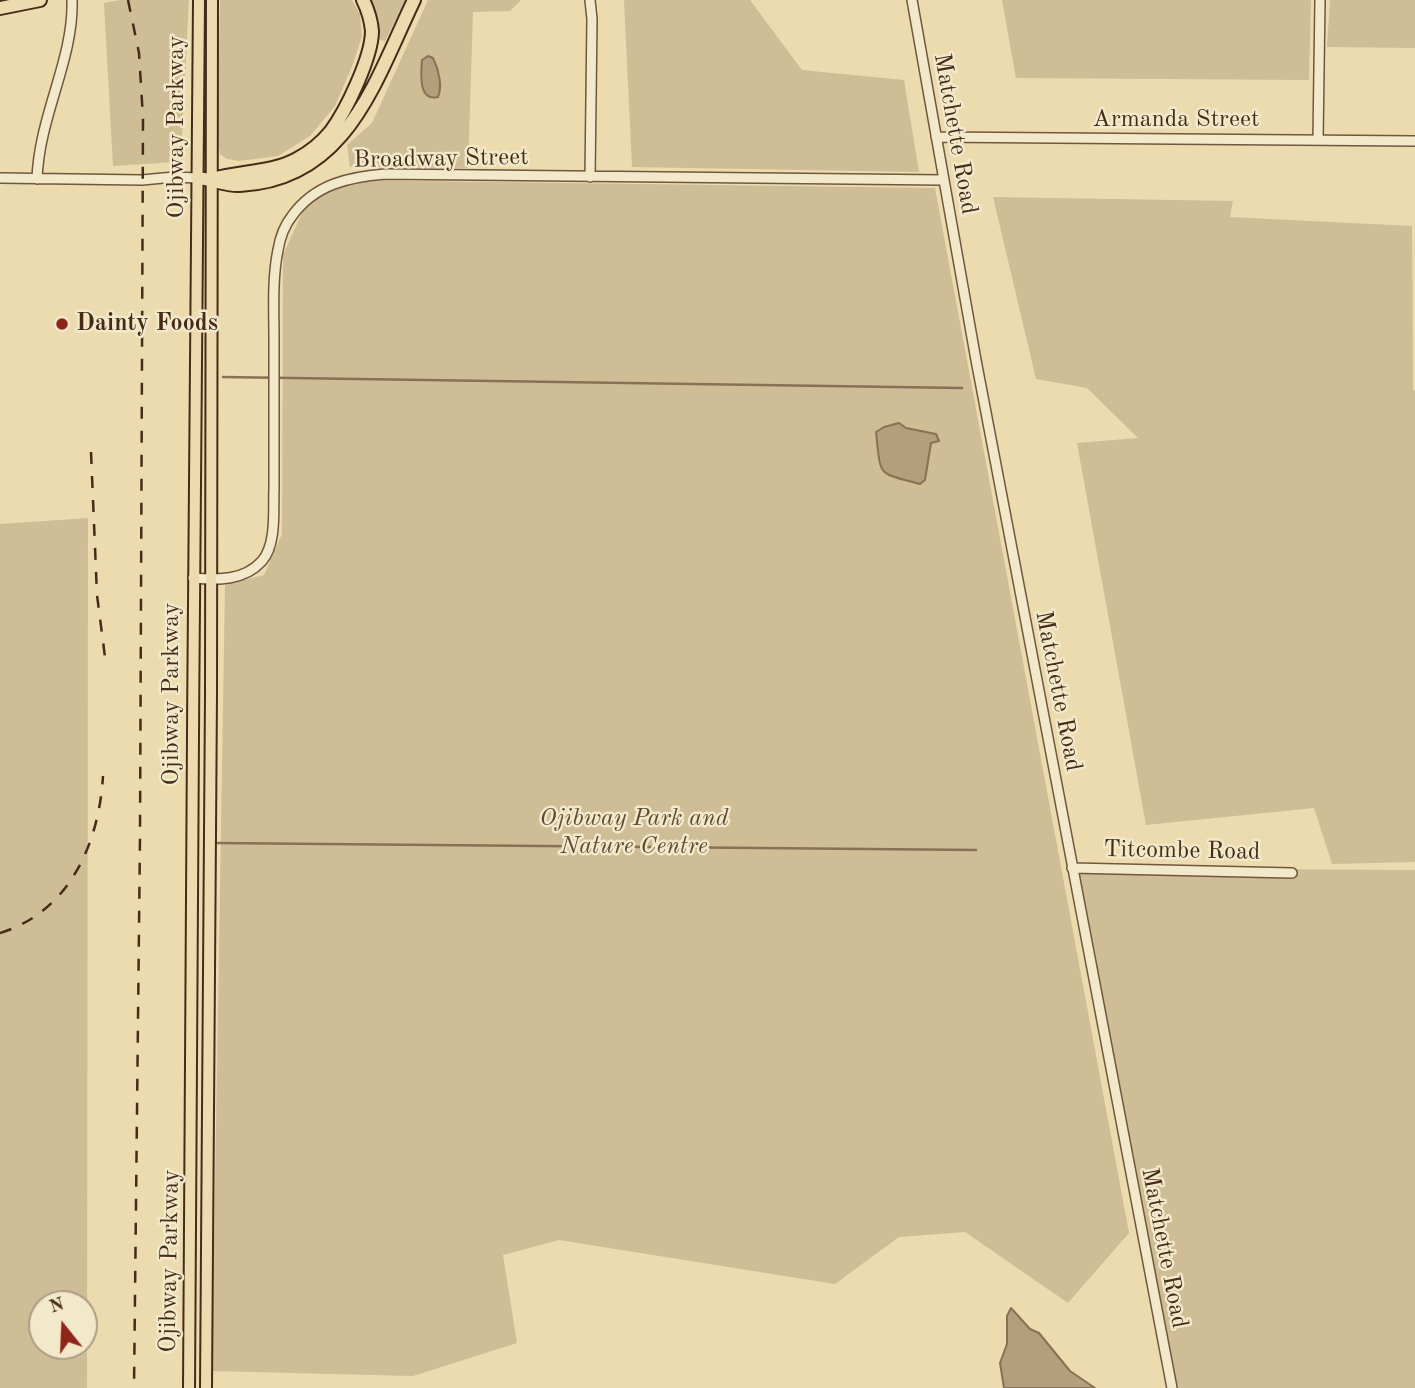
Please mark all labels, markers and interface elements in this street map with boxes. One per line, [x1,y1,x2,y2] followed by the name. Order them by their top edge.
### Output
[163,35,191,219] street label: Ojibway Parkway
[927,51,983,217] street label: Matchette Road
[1093,106,1259,134] street label: Armanda Street
[353,143,529,175] street label: Broadway Street
[76,310,218,338] place label: Dainty Foods
[54,316,70,332] marker: Dainty Foods
[158,602,186,786] street label: Ojibway Parkway
[1028,608,1088,774] street label: Matchette Road
[539,805,729,861] park label: Ojibway Park and Nature Centre
[1103,835,1261,867] street label: Titcombe Road
[1134,1165,1194,1331] street label: Matchette Road
[154,1169,186,1353] street label: Ojibway Parkway
[28,1290,98,1360] north arrow
[47,1295,67,1318] text: N

